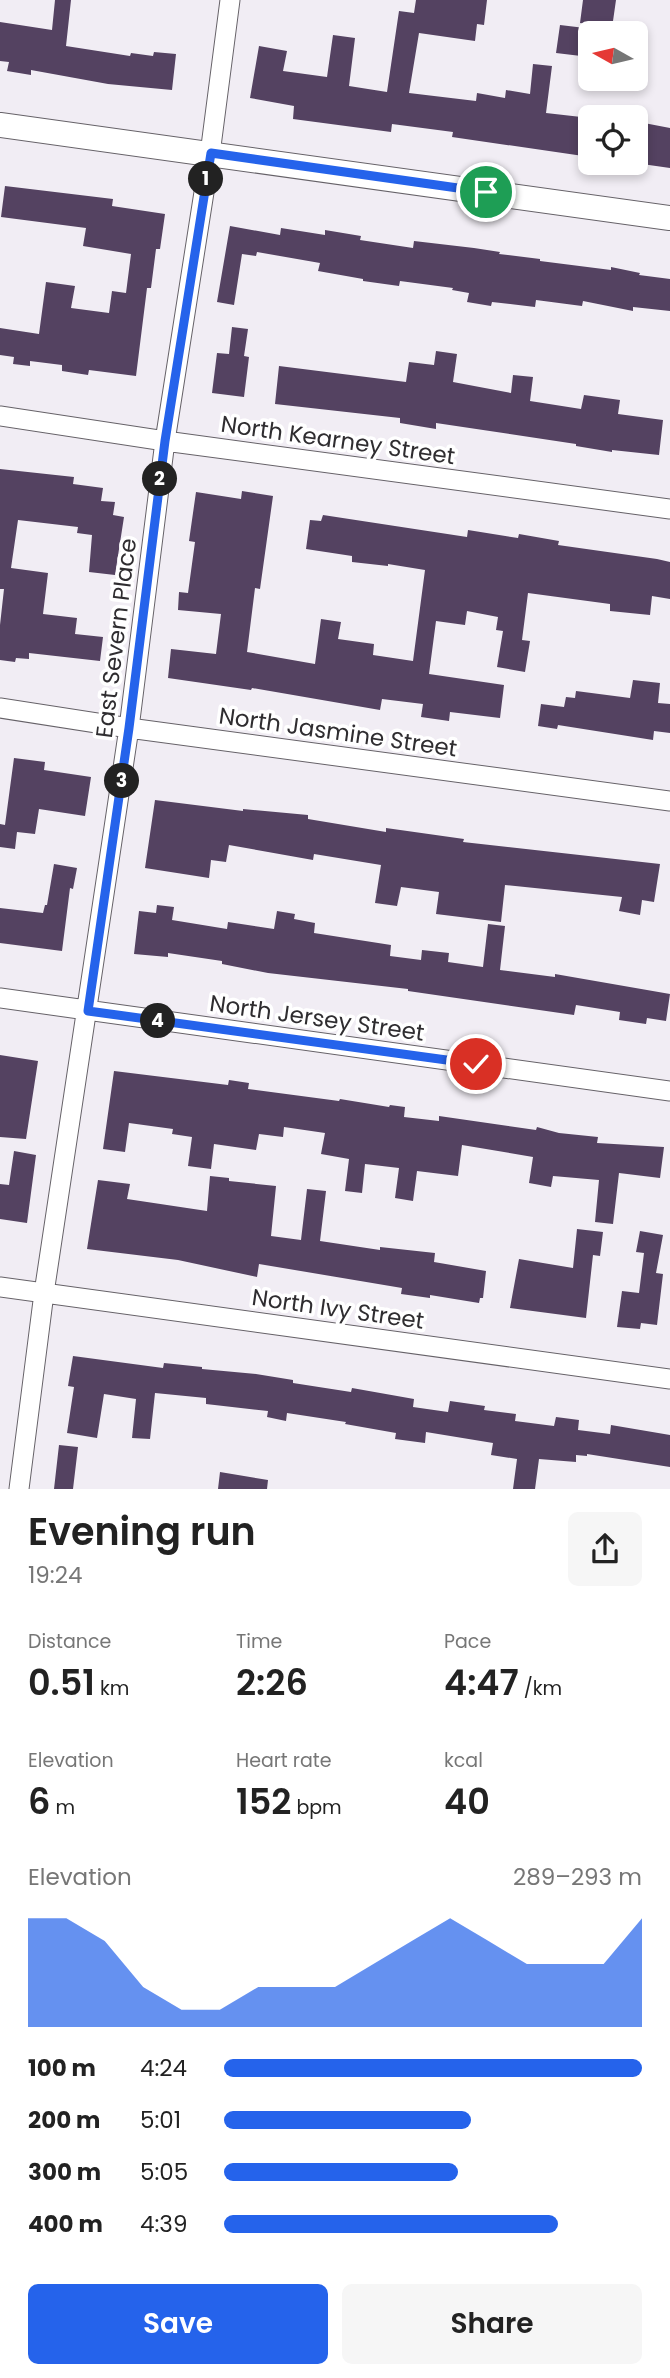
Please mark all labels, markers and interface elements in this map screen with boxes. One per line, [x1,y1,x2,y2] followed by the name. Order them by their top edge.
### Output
[578,21,648,91] north arrow
[578,21,648,175] map controls
[578,105,648,175] button: locate
[188,162,224,196] pin: 1
[456,162,516,222] pin
[202,165,209,192] text: 1
[467,173,505,211] icon: arrive
[219,408,457,472] street label: North Kearney Street
[142,462,178,496] pin: 2
[154,465,165,492] text: 2
[88,536,144,740] street label: East Severn Place
[217,699,459,765] street label: North Jasmine Street
[104,764,140,798] pin: 3
[116,767,127,794] text: 3
[208,987,426,1049] street label: North Jersey Street
[140,1004,176,1038] pin: 4
[151,1007,164,1034] text: 4
[446,1034,506,1094] pin
[457,1045,495,1083] icon: check
[250,1281,426,1337] street label: North Ivy Street
[28,1505,256,1558] text: Evening run
[568,1512,642,1586] button: share
[28,1559,82,1591] text: 19:24
[28,1628,111,1655] text: Distance
[236,1628,282,1655] text: Time
[444,1628,491,1655] text: Pace
[28,1658,95,1707] text: 0.51
[236,1658,308,1707] text: 2:26
[444,1658,519,1707] text: 4:47
[95,1675,129,1702] text: km
[519,1675,562,1702] text: /km
[28,1747,114,1774] text: Elevation
[236,1747,331,1774] text: Heart rate
[444,1747,483,1774] text: kcal
[28,1777,50,1826] text: 6
[236,1777,291,1826] text: 152
[444,1777,490,1826] text: 40
[50,1794,75,1821] text: m
[291,1794,342,1821] text: bpm
[28,1861,132,1893] text: Elevation
[513,1861,642,1893] text: 289–293 m
[28,2052,96,2084] text: 100 m
[140,2052,187,2084] text: 4:24
[28,2104,100,2136] text: 200 m
[140,2104,181,2136] text: 5:01
[28,2156,101,2188] text: 300 m
[140,2156,188,2188] text: 5:05
[28,2208,103,2240] text: 400 m
[140,2208,187,2240] text: 4:39
[28,2284,328,2364] button: Save
[342,2284,642,2364] button: Share

